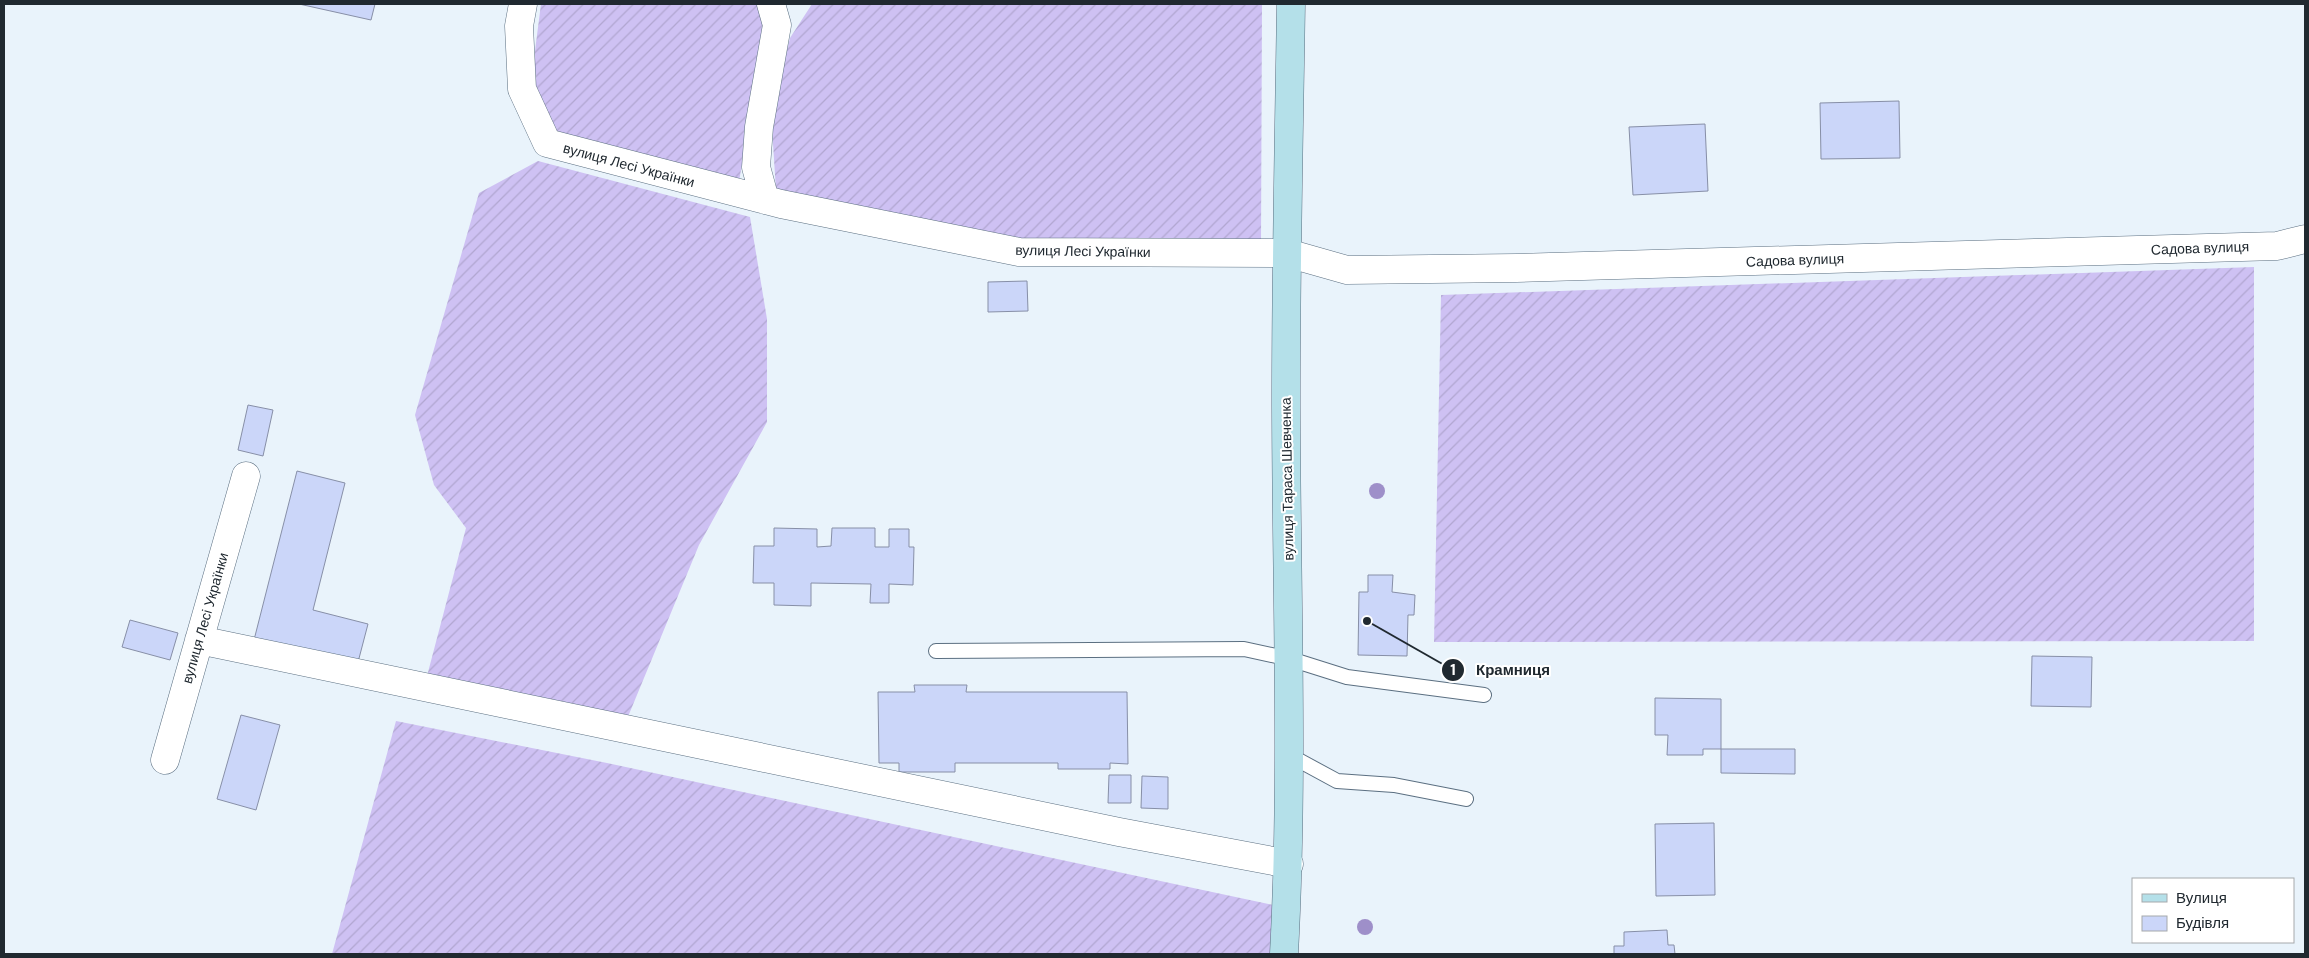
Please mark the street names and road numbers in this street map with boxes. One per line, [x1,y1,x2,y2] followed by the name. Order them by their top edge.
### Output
[561,139,697,191] street label: вулиця Лесі Українки
[2151,237,2249,259] street label: Садова вулиця
[1015,241,1151,261] street label: вулиця Лесі Українки
[1746,249,1844,271] street label: Садова вулиця
[1277,397,1297,561] street label: вулиця Тараса Шевченка
[178,550,232,686] street label: вулиця Лесі Українки

